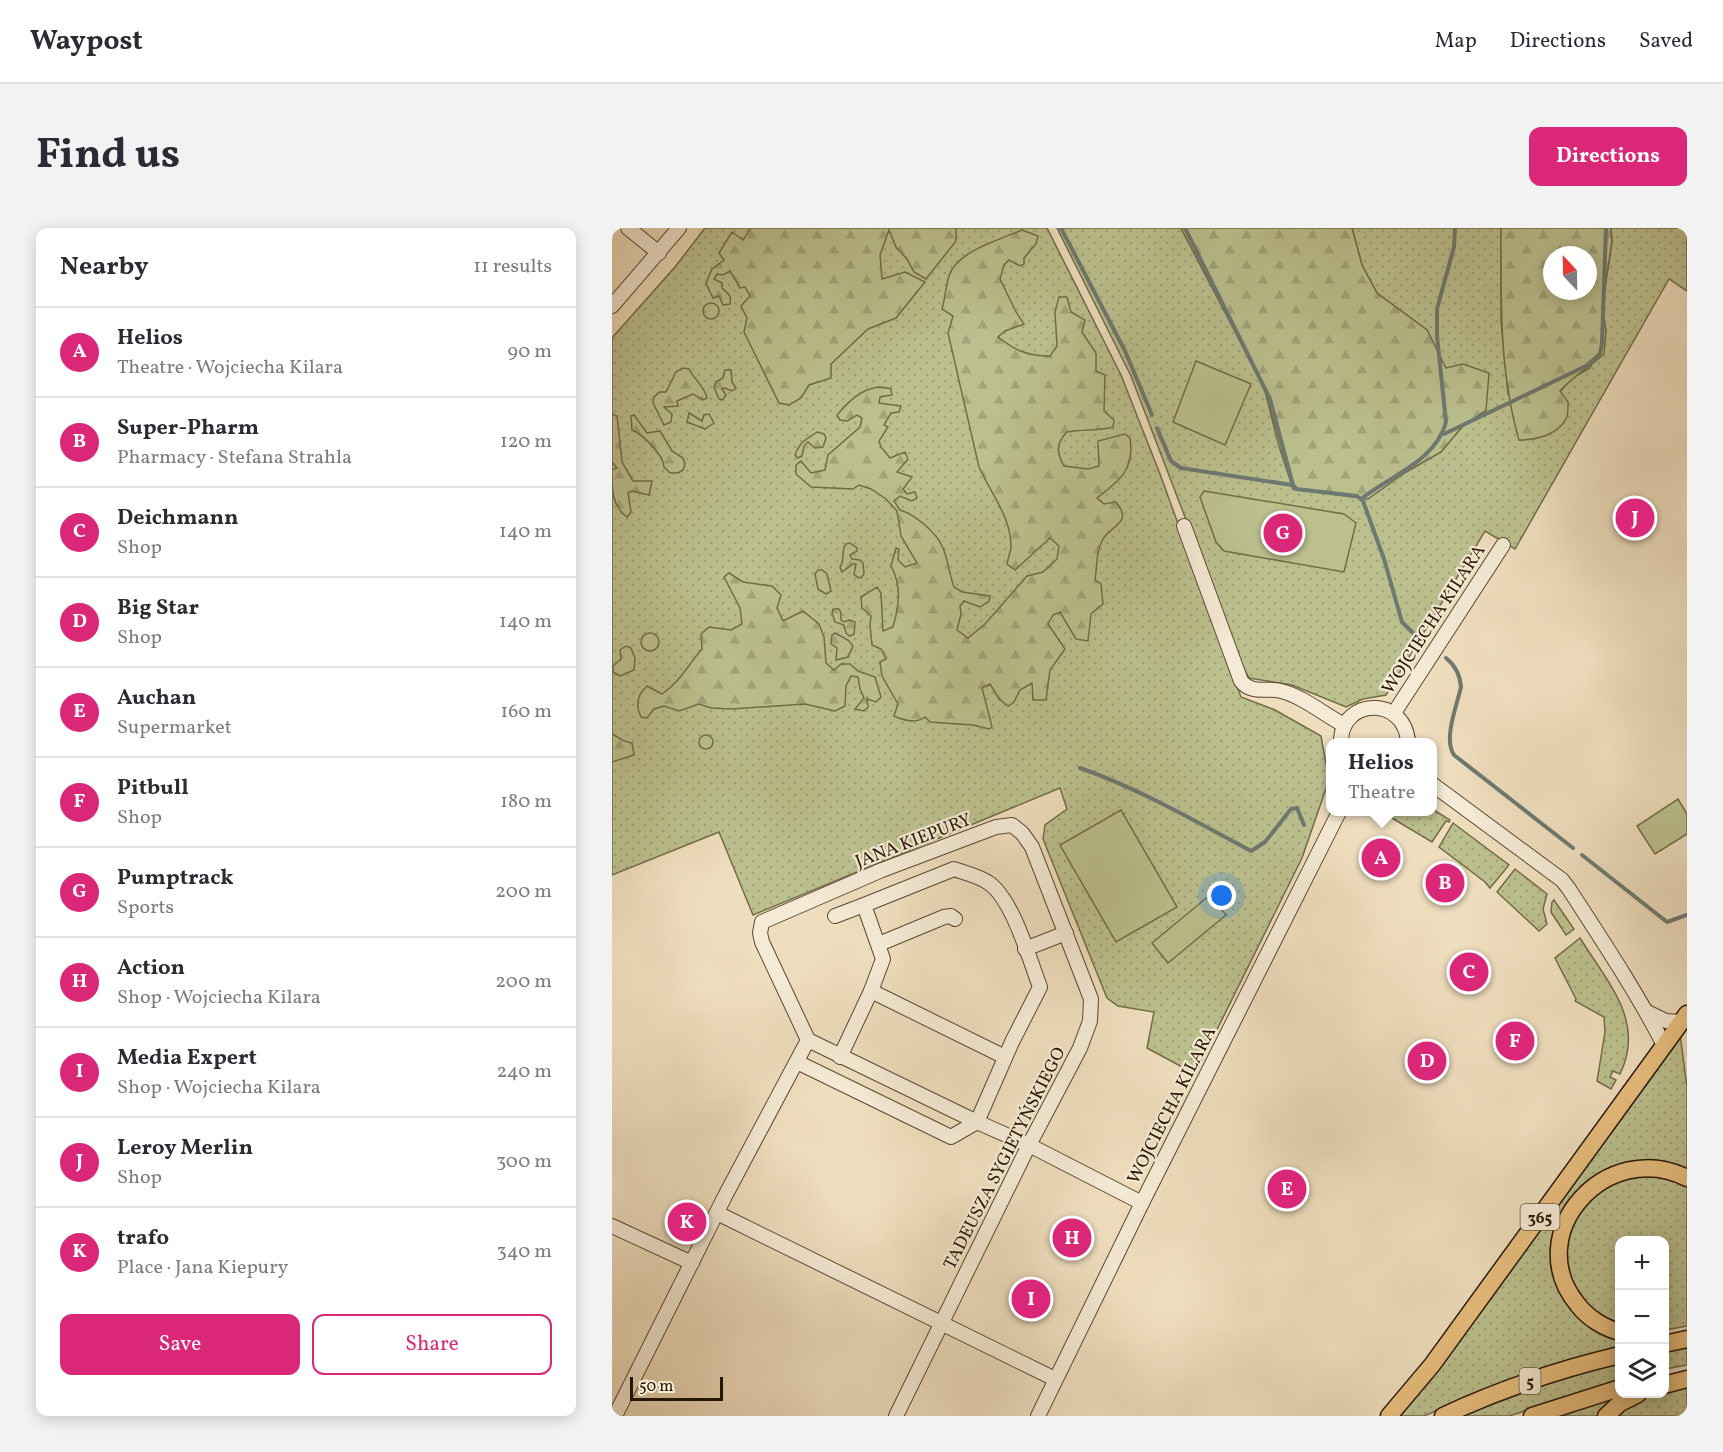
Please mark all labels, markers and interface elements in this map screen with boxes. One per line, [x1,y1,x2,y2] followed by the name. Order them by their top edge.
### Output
[30,22,143,61] text: Waypost
[1435,27,1477,56] text: Map
[1510,27,1606,56] text: Directions
[1639,27,1693,56] text: Saved
[36,127,180,186] text: Find us
[1529,127,1687,186] button: Directions
[1543,246,1597,300] north arrow
[60,249,149,285] text: Nearby
[473,253,552,281] text: 11 results
[117,323,183,354] text: Helios
[72,338,87,366] text: A
[508,338,552,366] text: 90 m
[117,354,343,382] text: Theatre · Wojciecha Kilara
[117,413,259,444] text: Super-Pharm
[73,428,86,456] text: B
[500,428,552,456] text: 120 m
[117,444,352,472] text: Pharmacy · Stefana Strahla
[1616,496,1654,540] pin: J
[117,503,238,534] text: Deichmann
[1264,510,1302,556] pin: G
[73,518,86,546] text: C
[499,518,552,546] text: 140 m
[117,534,162,562] text: Shop
[1376,540,1492,699] street label: WOJCIECHA KILARA
[117,593,199,624] text: Big Star
[72,608,87,636] text: D
[499,608,552,636] text: 140 m
[117,624,162,652] text: Shop
[117,683,196,714] text: Auchan
[73,698,86,726] text: E
[500,698,552,726] text: 160 m
[117,714,232,742] text: Supermarket
[1326,738,1437,816] popup
[1348,748,1414,779] text: Helios
[117,773,189,804] text: Pitbull
[1348,779,1415,807] text: Theatre
[74,788,85,816] text: F
[500,788,552,816] text: 180 m
[117,804,162,832] text: Shop
[852,808,975,875] street label: JANA KIEPURY
[1362,836,1400,880] pin: A
[1426,860,1464,906] pin: B
[117,863,234,894] text: Pumptrack
[72,878,87,906] text: G
[495,878,552,906] text: 200 m
[1207,881,1236,910] your location
[117,894,174,922] text: Sports
[1450,950,1488,994] pin: C
[117,953,185,984] text: Action
[72,968,87,996] text: H
[495,968,552,996] text: 200 m
[117,984,321,1012] text: Shop · Wojciecha Kilara
[1496,1018,1534,1064] pin: F
[1122,1022,1223,1189] street label: WOJCIECHA KILARA
[1408,1038,1446,1084] pin: D
[117,1043,257,1074] text: Media Expert
[938,1043,1072,1274] street label: TADEUSZA SYGIETYŃSKIEGO
[76,1058,83,1086] text: I
[497,1058,552,1086] text: 240 m
[117,1074,321,1102] text: Shop · Wojciecha Kilara
[117,1133,253,1164] text: Leroy Merlin
[76,1148,83,1176] text: J
[496,1148,552,1176] text: 300 m
[117,1164,162,1192] text: Shop
[1268,1166,1306,1212] pin: E
[668,1200,706,1244] pin: K
[1520,1204,1560,1230] road number: 365
[1052,1216,1092,1260] pin: H
[117,1223,169,1254] text: trafo
[1615,1236,1669,1398] map controls
[1615,1236,1669,1290] button: +
[72,1238,87,1266] text: K
[496,1238,552,1266] text: 340 m
[117,1254,288,1282] text: Place · Jana Kiepury
[1012,1276,1050,1322] pin: I
[1615,1290,1669,1344] button: −
[60,1314,300,1375] button: Save
[312,1314,552,1375] button: Share
[1615,1344,1669,1398] button: layers
[1520,1368,1540,1394] road number: 5
[630,1374,723,1402] scale bar
[639,1376,673,1398] text: 50 m

